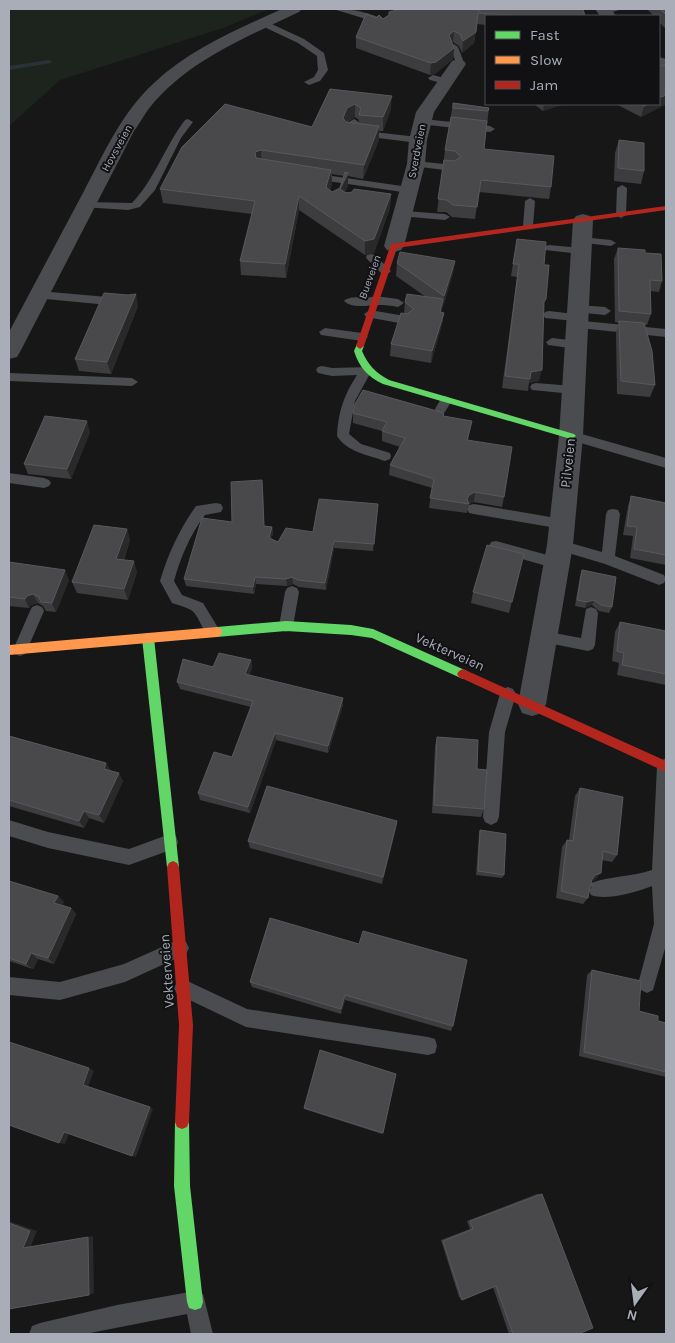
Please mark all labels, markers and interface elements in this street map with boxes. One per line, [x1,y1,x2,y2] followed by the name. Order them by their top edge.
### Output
[485,15,660,105] legend
[530,26,560,44] text: Fast
[530,51,562,69] text: Slow
[530,76,558,94] text: Jam
[99,122,135,174] street label: Hovsveien
[405,123,429,179] street label: Sverdveien
[356,253,384,301] street label: Bueveien
[557,437,579,489] street label: Pilveien
[413,629,487,675] street label: Vekterveien
[156,933,178,1009] street label: Vekterveien
[610,1278,660,1328] north arrow
[625,1306,639,1325] text: N

